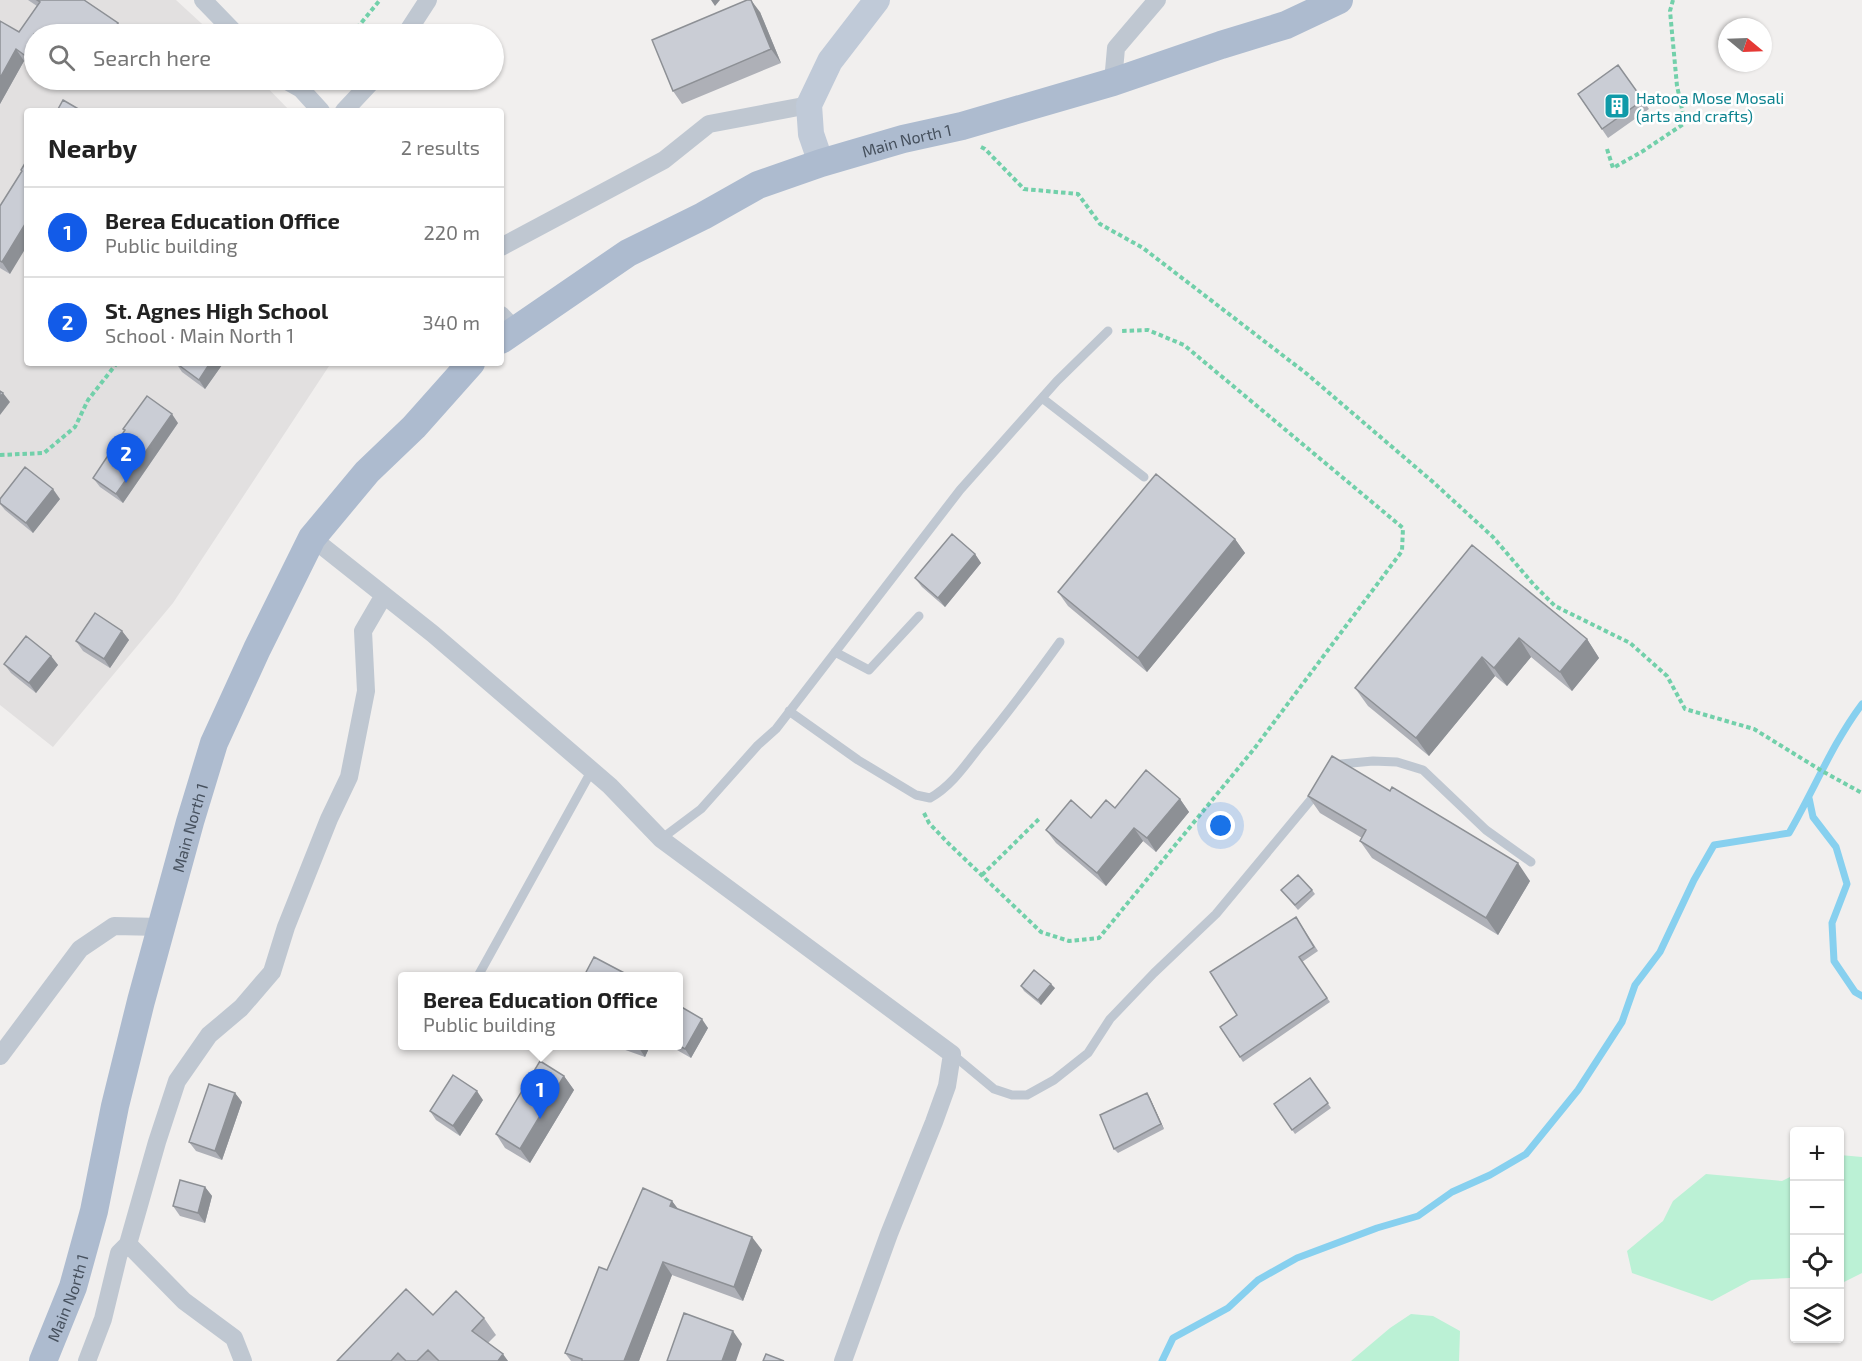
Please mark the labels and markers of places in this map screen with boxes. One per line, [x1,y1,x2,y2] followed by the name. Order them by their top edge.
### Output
[1636,88,1784,125] place label: Hatooa Mose Mosali (arts and crafts)
[1602,91,1632,121] building icon: Hatooa Mose Mosali (arts and crafts)
[106,434,146,483] pin: 2
[520,1070,560,1119] pin: 1

